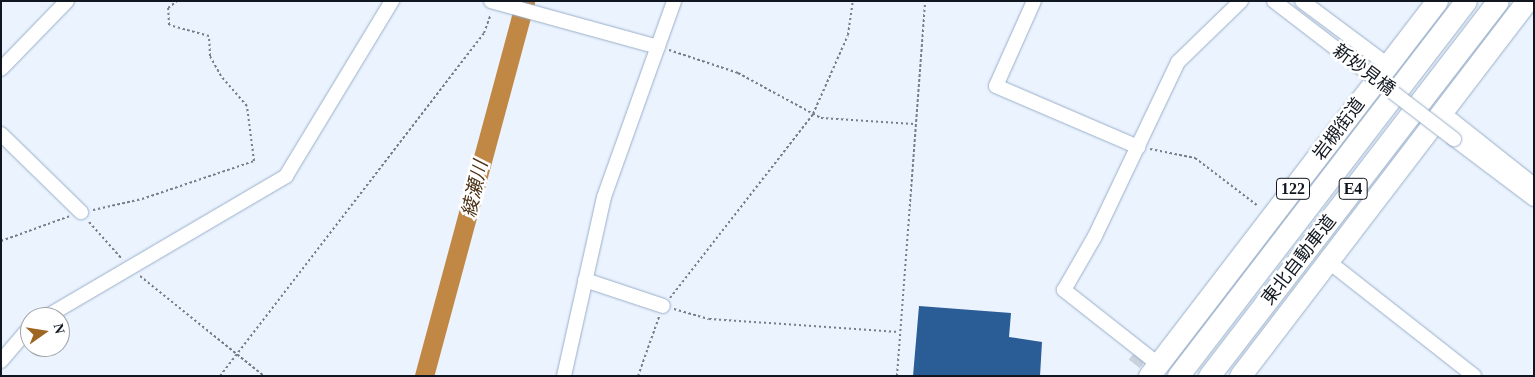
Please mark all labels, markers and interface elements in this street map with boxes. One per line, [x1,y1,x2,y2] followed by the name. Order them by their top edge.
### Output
[1329,40,1399,100] street label: 新妙見橋
[1309,94,1369,164] street label: 岩槻街道
[457,159,493,219] water label: 綾瀬川
[1276,175,1310,202] road number: 122
[1338,175,1368,202] road number: E4
[1257,211,1341,309] street label: 東北自動車道
[20,307,70,357] north arrow
[51,322,68,335] text: N

